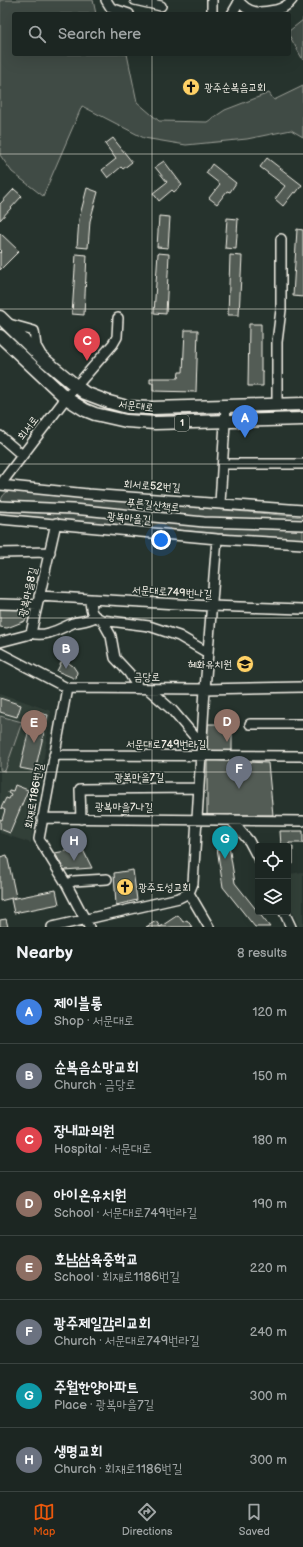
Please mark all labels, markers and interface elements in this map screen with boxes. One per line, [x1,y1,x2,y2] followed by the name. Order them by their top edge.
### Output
[12,12,291,56] search box
[26,23,48,45] icon: search
[58,25,141,44] text: Search here
[181,77,201,97] church icon: 광주순복음교회
[204,81,266,94] place label: 광주순복음교회
[74,328,100,361] pin: C
[118,398,154,414] street label: 서문대로
[232,405,258,438] pin: A
[15,413,41,443] street label: 회서로
[175,415,189,431] road number: 1
[123,478,181,494] street label: 회서로52번길
[126,496,180,514] street label: 푸른길산책로
[106,510,152,526] street label: 광복마을길
[151,530,171,550] your location
[16,566,40,618] street label: 광복마을8길
[131,583,213,601] street label: 서문대로749번나길
[53,636,79,669] pin: B
[235,654,255,674] school or university icon: 혜화유치원
[188,658,232,671] place label: 혜화유치원
[134,670,161,684] street label: 금당로
[214,709,240,742] pin: D
[21,710,47,743] pin: E
[126,738,206,751] street label: 서문대로749번라길
[226,756,252,789] pin: F
[22,762,46,830] street label: 회재로1186번길
[114,771,164,784] street label: 광복마을7길
[95,800,154,814] street label: 광복마을7나길
[212,826,238,859] pin: G
[61,828,87,861] pin: H
[255,843,291,915] map controls
[255,843,291,879] button: locate
[115,877,135,897] church icon: 광주도성교회
[255,879,291,915] button: layers
[138,881,191,894] place label: 광주도성교회
[16,943,73,963] text: Nearby
[237,945,287,961] text: 8 results
[54,994,102,1013] text: 제이블롱
[25,1004,33,1020] text: A
[252,1004,287,1020] text: 120 m
[54,1013,134,1029] text: Shop · 서문대로
[54,1058,139,1077] text: 순복음소망교회
[24,1068,34,1084] text: B
[253,1068,287,1084] text: 150 m
[54,1077,136,1093] text: Church · 금당로
[54,1122,114,1141] text: 장내과의원
[24,1132,34,1148] text: C
[252,1132,287,1148] text: 180 m
[54,1141,152,1157] text: Hospital · 서문대로
[54,1186,126,1205] text: 아이온유치원
[24,1196,34,1212] text: D
[253,1196,287,1212] text: 190 m
[54,1205,197,1221] text: School · 서문대로749번라길
[54,1250,139,1269] text: 호남삼육중학교
[25,1260,33,1276] text: E
[250,1260,287,1276] text: 220 m
[54,1269,180,1285] text: School · 회재로1186번길
[54,1314,151,1333] text: 광주제일감리교회
[25,1324,33,1340] text: F
[250,1324,287,1340] text: 240 m
[54,1333,200,1349] text: Church · 서문대로749번라길
[54,1378,139,1397] text: 주월한양아파트
[24,1388,34,1404] text: G
[249,1388,287,1404] text: 300 m
[54,1397,154,1413] text: Place · 광복마을7길
[54,1442,102,1461] text: 생명교회
[24,1452,34,1468] text: H
[249,1452,287,1468] text: 300 m
[54,1461,183,1477] text: Church · 회재로1186번길
[33,1501,55,1538] tab: Map
[122,1501,172,1538] tab: Directions
[239,1501,270,1538] tab: Saved

